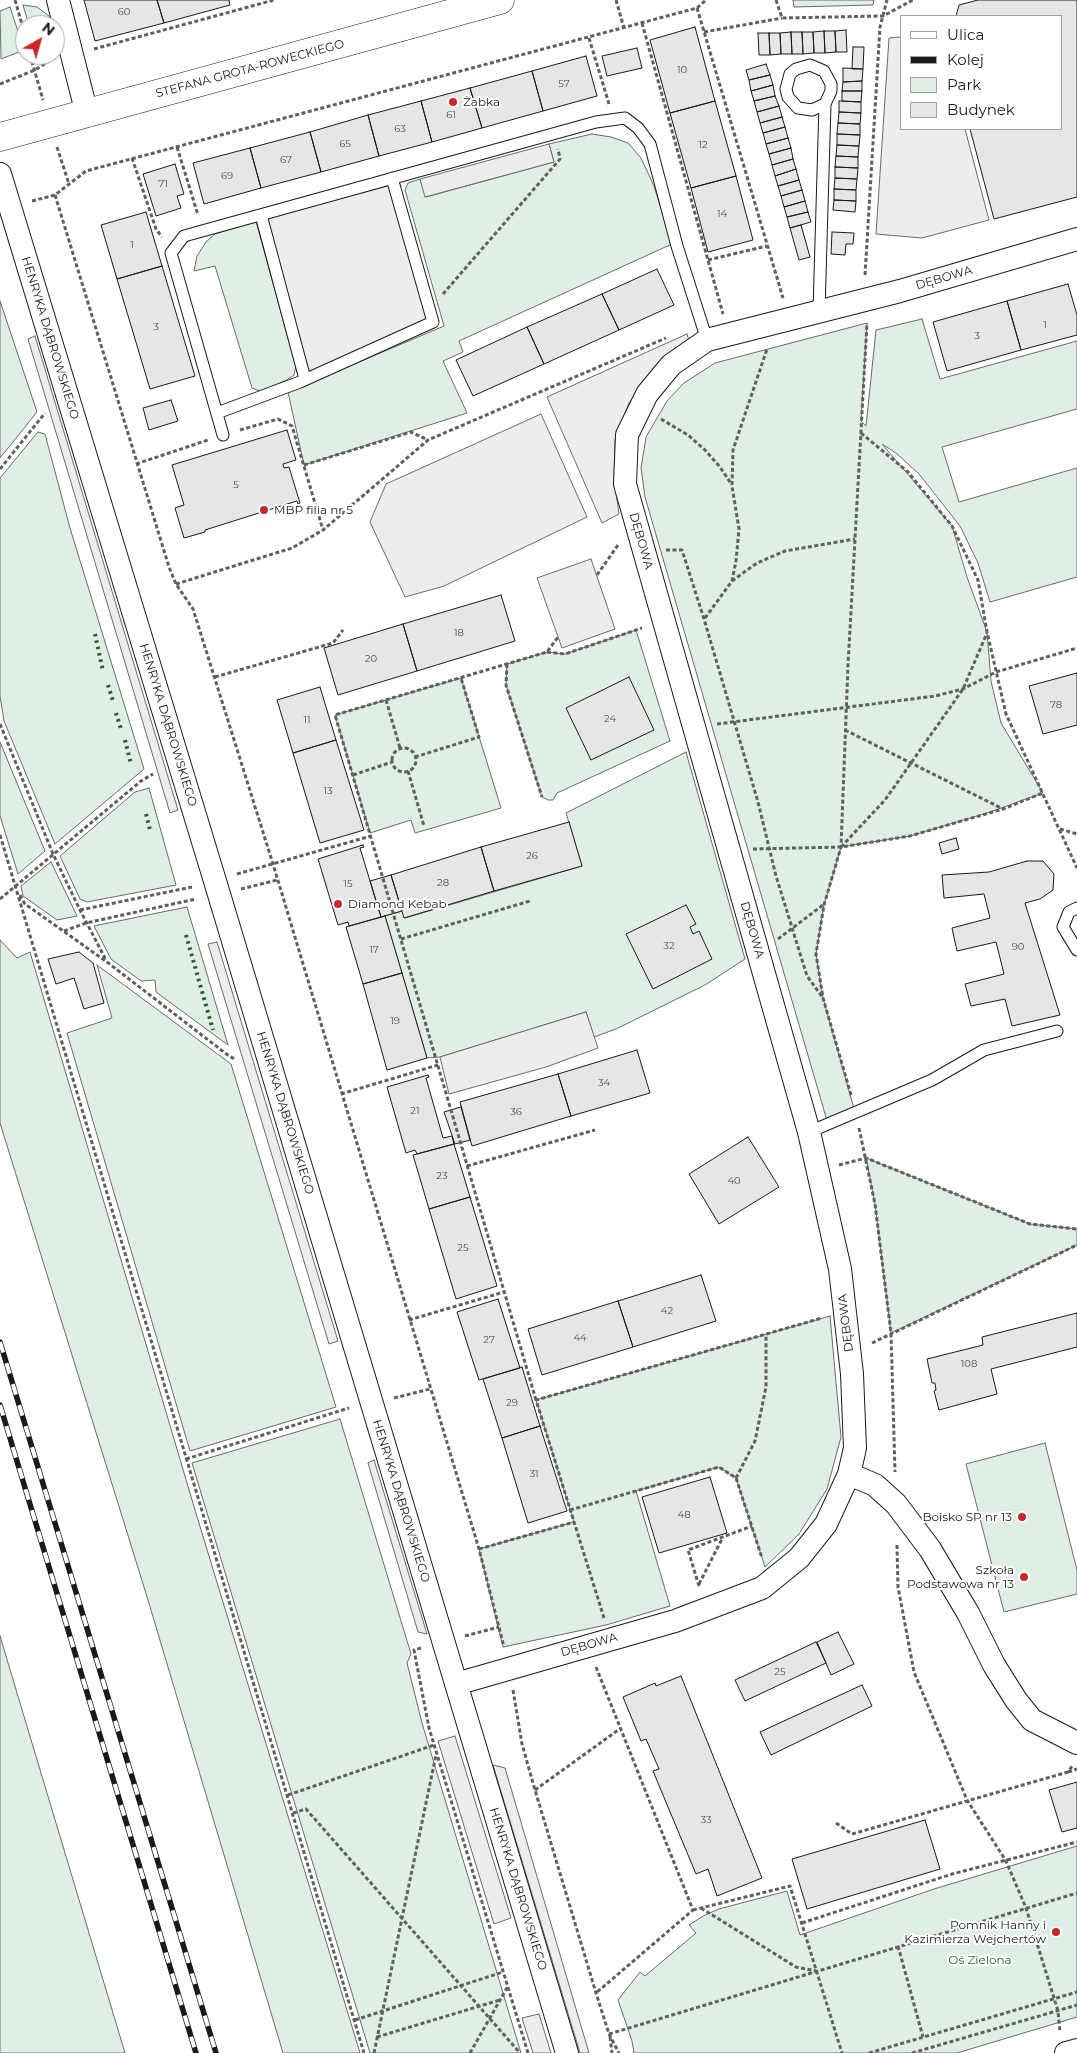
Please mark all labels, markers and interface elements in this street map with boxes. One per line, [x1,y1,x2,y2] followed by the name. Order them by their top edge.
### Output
[118,6,130,18] house number: 60
[15,15,65,65] north arrow
[900,15,1062,130] legend
[39,18,59,40] text: N
[947,25,984,44] text: Ulica
[154,37,346,101] street label: STEFANA GROTA-ROWECKIEGO
[947,50,984,69] text: Kolej
[677,64,687,76] house number: 10
[947,75,981,94] text: Park
[558,78,570,90] house number: 57
[463,95,500,109] place label: Żabka
[447,96,459,108] marker: Żabka
[947,100,1015,119] text: Budynek
[446,109,456,121] house number: 61
[394,123,406,135] house number: 63
[339,138,351,150] house number: 65
[698,139,708,151] house number: 12
[280,154,292,166] house number: 67
[221,170,233,182] house number: 69
[158,178,168,190] house number: 71
[717,208,727,220] house number: 14
[130,239,134,251] house number: 1
[18,255,82,421] street label: HENRYKA DĄBROWSKIEGO
[914,263,974,293] street label: DĘBOWA
[1043,319,1047,331] house number: 1
[153,321,159,333] house number: 3
[974,330,980,342] house number: 3
[233,479,239,491] house number: 5
[274,503,353,517] place label: MBP filia nr 5
[258,504,270,516] marker: MBP filia nr 5
[626,511,656,571] street label: DĘBOWA
[454,627,464,639] house number: 18
[136,642,200,808] street label: HENRYKA DĄBROWSKIEGO
[365,653,377,665] house number: 20
[1050,699,1062,711] house number: 78
[604,713,616,725] house number: 24
[303,714,311,726] house number: 11
[323,785,333,797] house number: 13
[526,850,538,862] house number: 26
[437,877,449,889] house number: 28
[343,878,353,890] house number: 15
[348,897,447,911] place label: Diamond Kebab
[332,898,344,910] marker: Diamond Kebab
[737,900,767,960] street label: DĘBOWA
[663,940,675,952] house number: 32
[1012,941,1024,953] house number: 90
[369,944,379,956] house number: 17
[390,1015,400,1027] house number: 19
[253,1030,317,1196] street label: HENRYKA DĄBROWSKIEGO
[598,1077,610,1089] house number: 34
[410,1105,420,1117] house number: 21
[510,1106,522,1118] house number: 36
[436,1170,448,1182] house number: 23
[727,1175,741,1187] house number: 40
[457,1242,469,1254] house number: 25
[835,1293,857,1353] street label: DĘBOWA
[661,1305,673,1317] house number: 42
[573,1332,587,1344] house number: 44
[483,1334,495,1346] house number: 27
[961,1358,977,1370] house number: 108
[506,1397,518,1409] house number: 29
[369,1418,433,1584] street label: HENRYKA DĄBROWSKIEGO
[529,1468,539,1480] house number: 31
[677,1509,691,1521] house number: 48
[922,1510,1012,1524] place label: Boisko SP nr 13
[1016,1511,1028,1523] marker: Boisko SP nr 13
[907,1563,1014,1591] place label: Szkoła Podstawowa nr 13
[1018,1571,1030,1583] marker: Szkoła Podstawowa nr 13
[559,1630,619,1660] street label: DĘBOWA
[774,1666,786,1678] house number: 25
[486,1806,550,1972] street label: HENRYKA DĄBROWSKIEGO
[700,1814,712,1826] house number: 33
[904,1918,1046,1946] place label: Pomnik Hanny i Kazimierza Wejchertów
[1050,1926,1062,1938] marker: Pomnik Hanny i Kazimierza Wejchertów
[948,1953,1012,1967] park label: Oś Zielona

